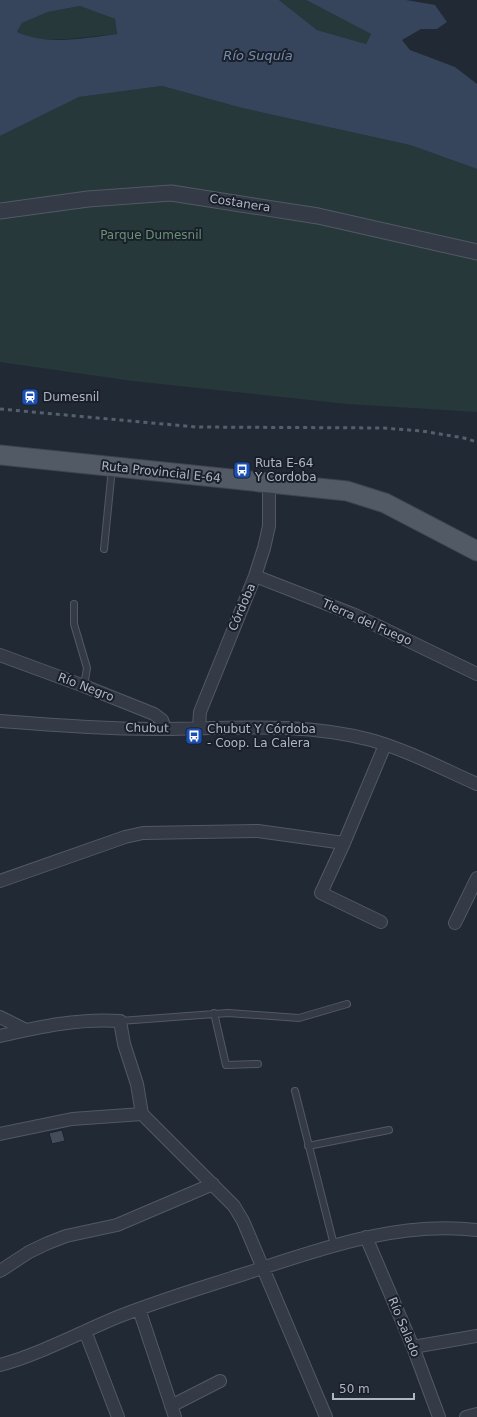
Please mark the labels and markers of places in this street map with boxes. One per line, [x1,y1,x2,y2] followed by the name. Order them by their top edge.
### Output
[20,387,40,407] station icon: Dumesnil
[43,390,99,404] place label: Dumesnil
[254,456,317,484] place label: Ruta E-64 Y Cordoba
[232,460,252,480] bus stop icon: Ruta E-64 Y Cordoba
[207,722,316,750] place label: Chubut Y Córdoba - Coop. La Calera
[184,726,204,746] bus stop icon: Chubut Y Córdoba - Coop. La Calera

